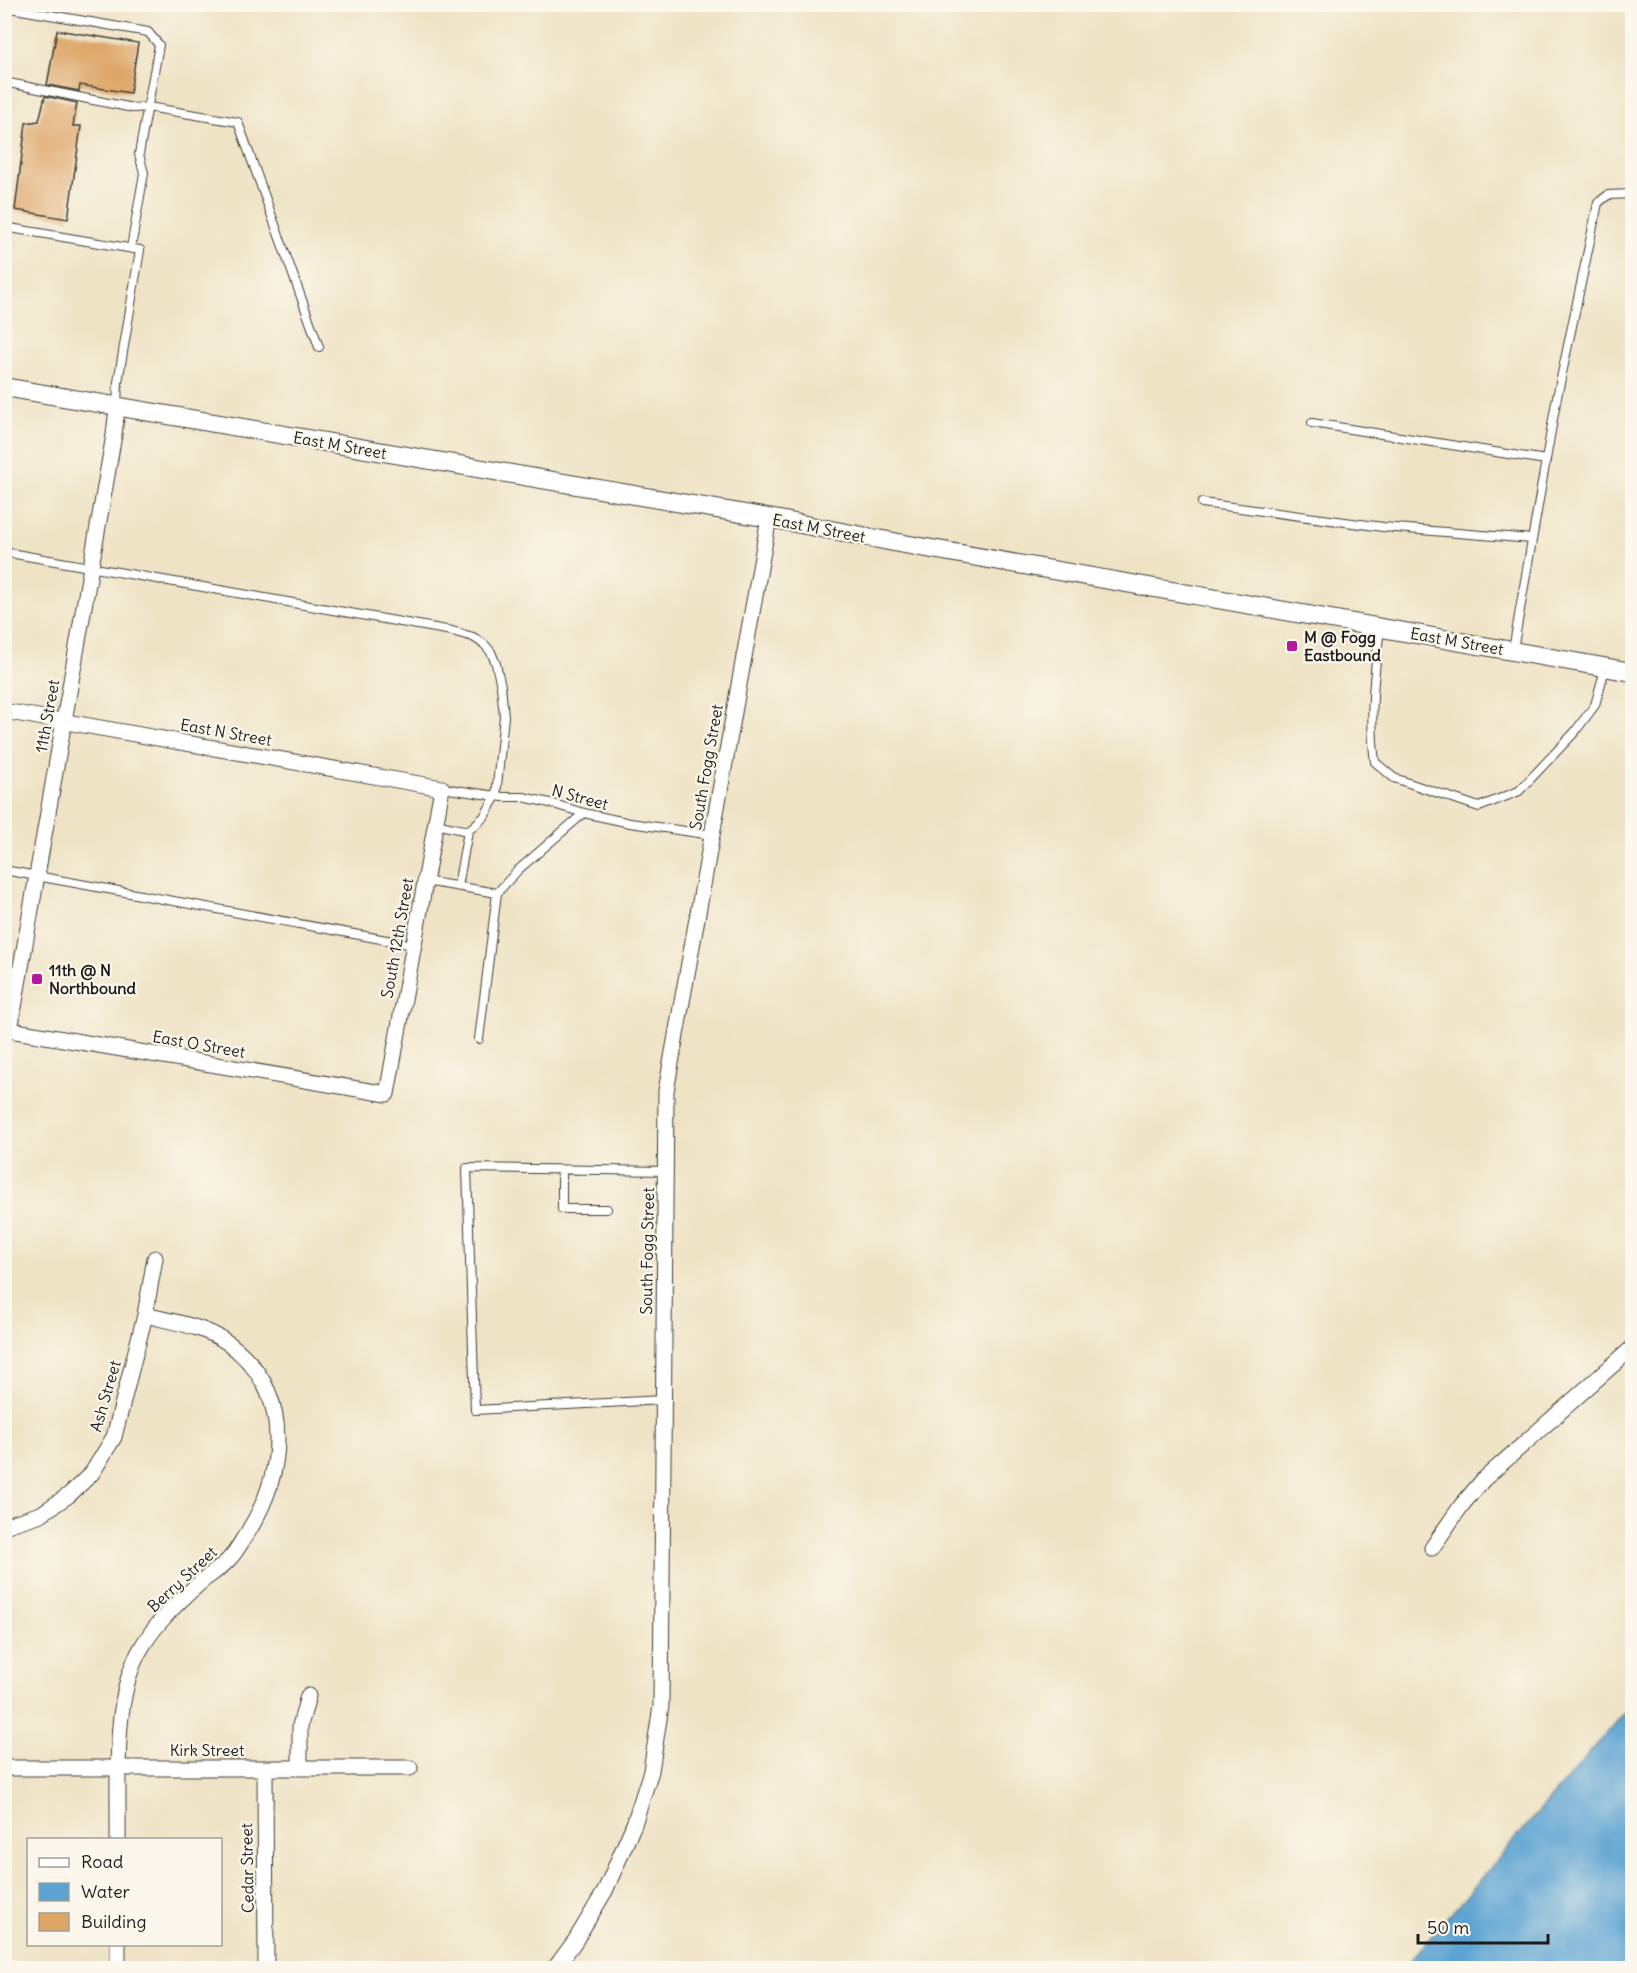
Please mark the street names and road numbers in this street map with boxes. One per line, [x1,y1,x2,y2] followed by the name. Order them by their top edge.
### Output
[292,427,389,463] street label: East M Street
[771,509,868,547] street label: East M Street
[1409,623,1506,659] street label: East M Street
[31,677,63,754] street label: 11th Street
[685,702,727,831] street label: South Fogg Street
[179,714,274,750] street label: East N Street
[550,780,611,814] street label: N Street
[377,876,418,1000] street label: South 12th Street
[151,1026,247,1062] street label: East O Street
[636,1187,658,1315] street label: South Fogg Street
[85,1357,125,1434] street label: Ash Street
[143,1541,221,1616] street label: Berry Street
[170,1740,245,1760] street label: Kirk Street
[236,1822,258,1913] street label: Cedar Street

